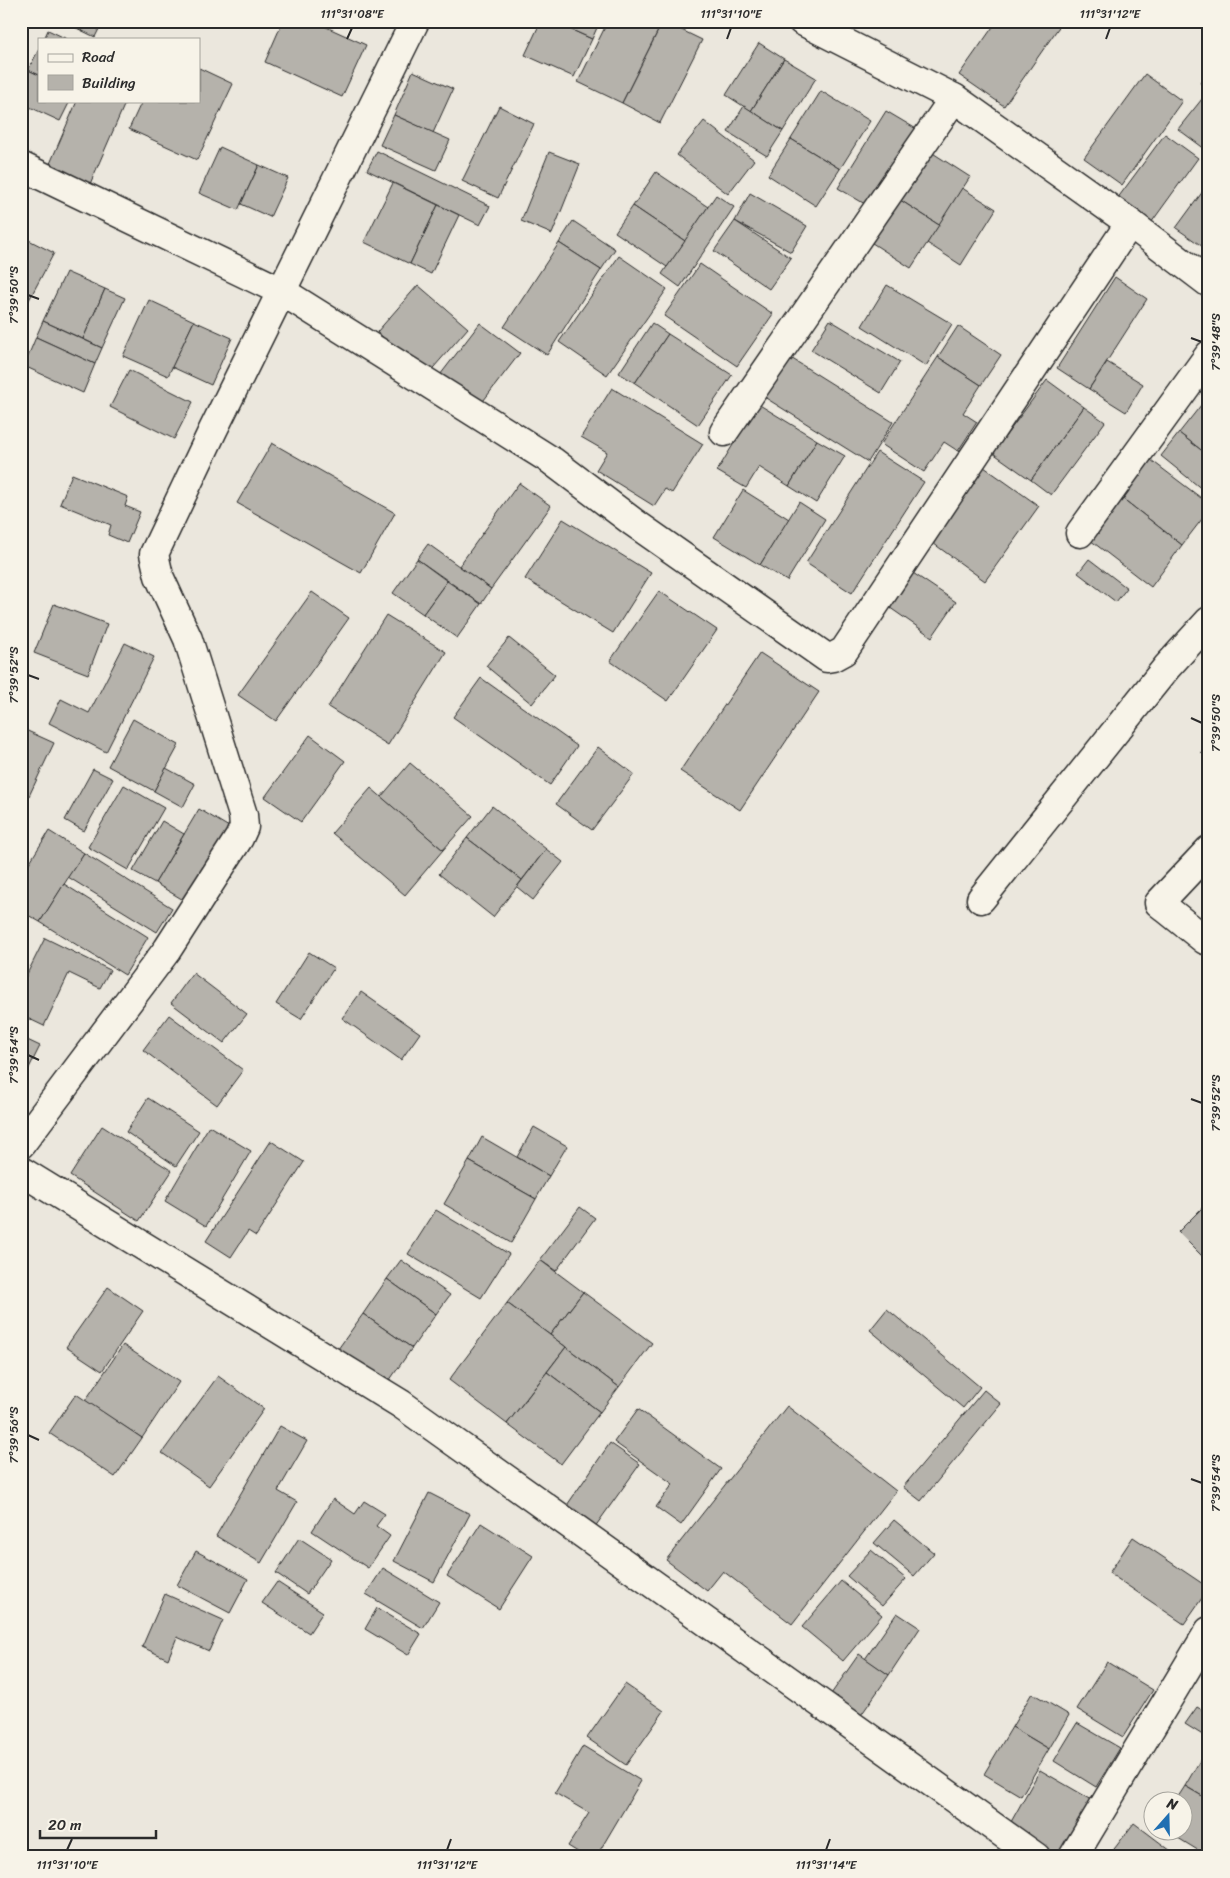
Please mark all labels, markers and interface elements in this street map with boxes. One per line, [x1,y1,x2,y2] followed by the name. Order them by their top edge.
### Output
[320,3,385,25] text: 111°31'08"E
[700,3,763,25] text: 111°31'10"E
[1080,3,1142,25] text: 111°31'12"E
[38,38,200,102] legend
[82,44,115,70] text: Road
[82,70,136,96] text: Building
[3,266,25,324] text: 7°39'50"S
[1205,313,1227,371] text: 7°39'48"S
[3,646,25,704] text: 7°39'52"S
[1205,694,1227,752] text: 7°39'50"S
[3,1026,25,1084] text: 7°39'54"S
[1205,1074,1227,1132] text: 7°39'52"S
[3,1406,25,1464] text: 7°39'56"S
[1205,1454,1227,1512] text: 7°39'54"S
[1142,1790,1192,1840] north arrow
[1163,1791,1181,1818] text: N
[40,1808,156,1840] scale bar
[48,1812,82,1838] text: 20 m
[36,1854,99,1876] text: 111°31'10"E
[417,1854,479,1876] text: 111°31'12"E
[795,1854,858,1876] text: 111°31'14"E

